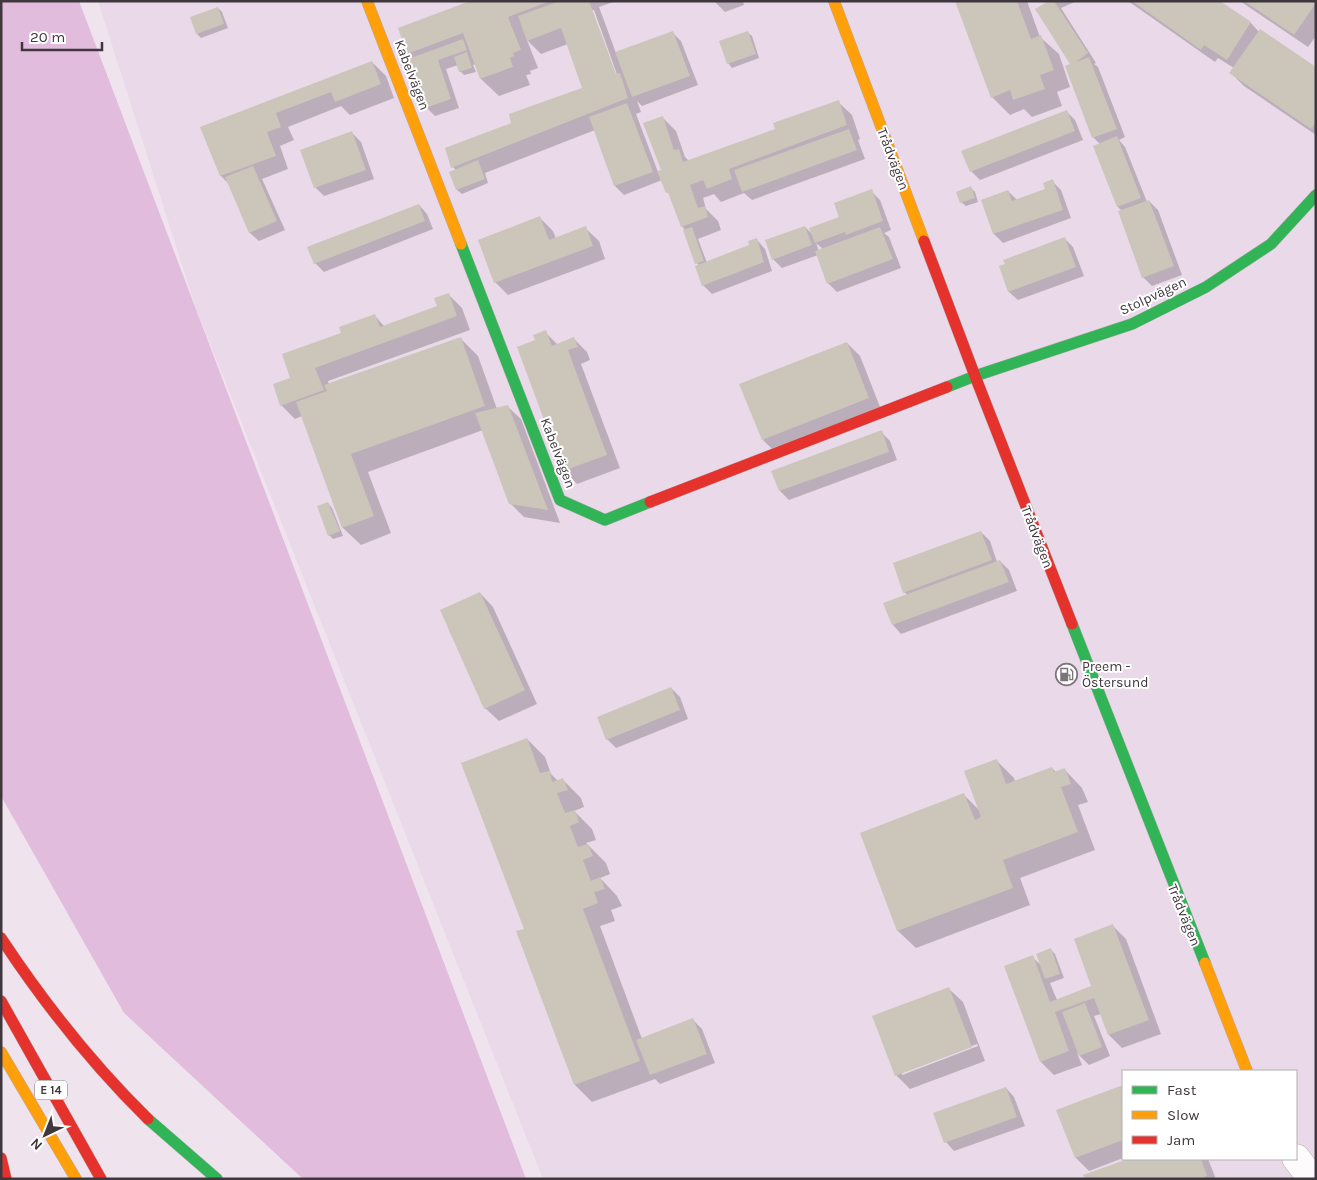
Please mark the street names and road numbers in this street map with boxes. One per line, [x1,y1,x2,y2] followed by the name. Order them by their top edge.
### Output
[391,37,433,113] street label: Kabelvägen
[873,125,913,193] street label: Trådvägen
[1117,273,1189,319] street label: Stolpvägen
[537,415,579,491] street label: Kabelvägen
[1017,503,1057,571] street label: Trådvägen
[1164,882,1204,948] street label: Trådvägen
[35,1080,67,1100] road number: E 14

